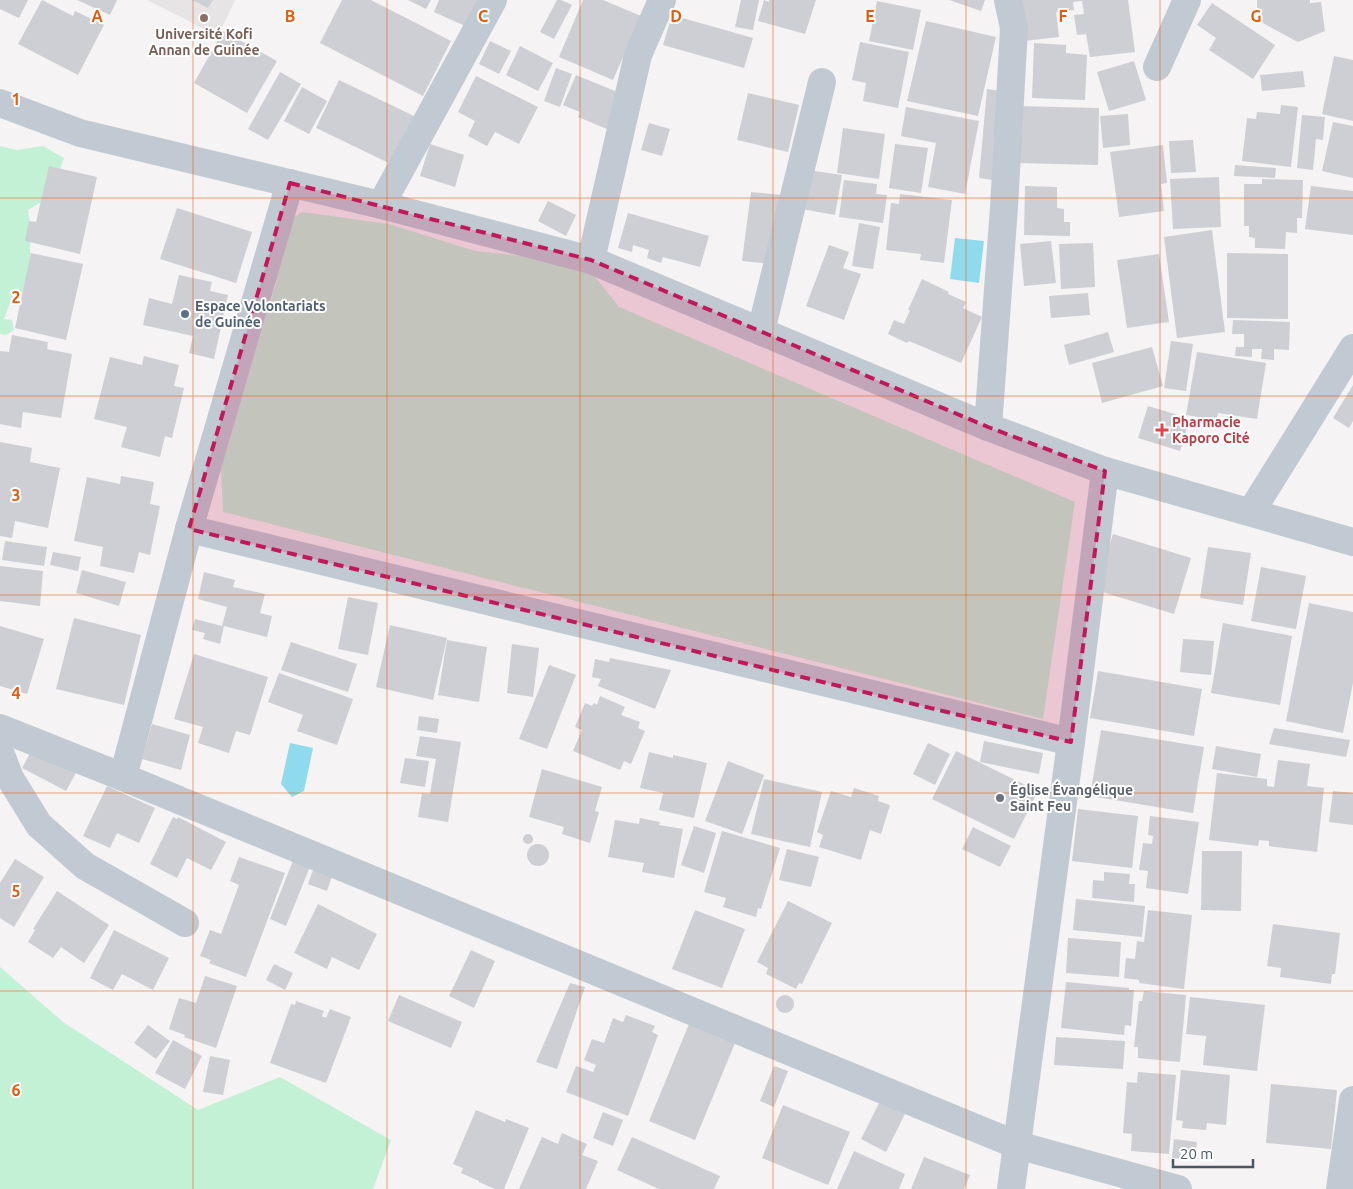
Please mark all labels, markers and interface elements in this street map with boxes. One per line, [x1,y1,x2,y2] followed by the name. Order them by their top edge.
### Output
[91,7,103,25] text: A
[285,7,295,25] text: B
[478,7,488,25] text: C
[670,7,682,25] text: D
[865,7,875,25] text: E
[1059,7,1068,25] text: F
[1250,7,1262,25] text: G
[198,12,210,24] marker: Université Kofi Annan de Guinée
[148,26,260,58] place label: Université Kofi Annan de Guinée
[11,90,21,108] text: 1
[11,288,21,306] text: 2
[195,298,326,330] place label: Espace Volontariats de Guinée
[179,308,191,320] marker: Espace Volontariats de Guinée
[1172,414,1250,446] place label: Pharmacie Kaporo Cité
[1156,424,1168,436] marker: Pharmacie Kaporo Cité
[11,486,21,504] text: 3
[11,684,21,702] text: 4
[1010,781,1133,814] place label: Église Évangélique Saint Feu
[994,792,1006,804] marker: Église Évangélique Saint Feu
[11,882,21,900] text: 5
[11,1081,21,1099] text: 6
[1173,1136,1253,1168] scale bar
[1180,1145,1213,1162] text: 20 m

